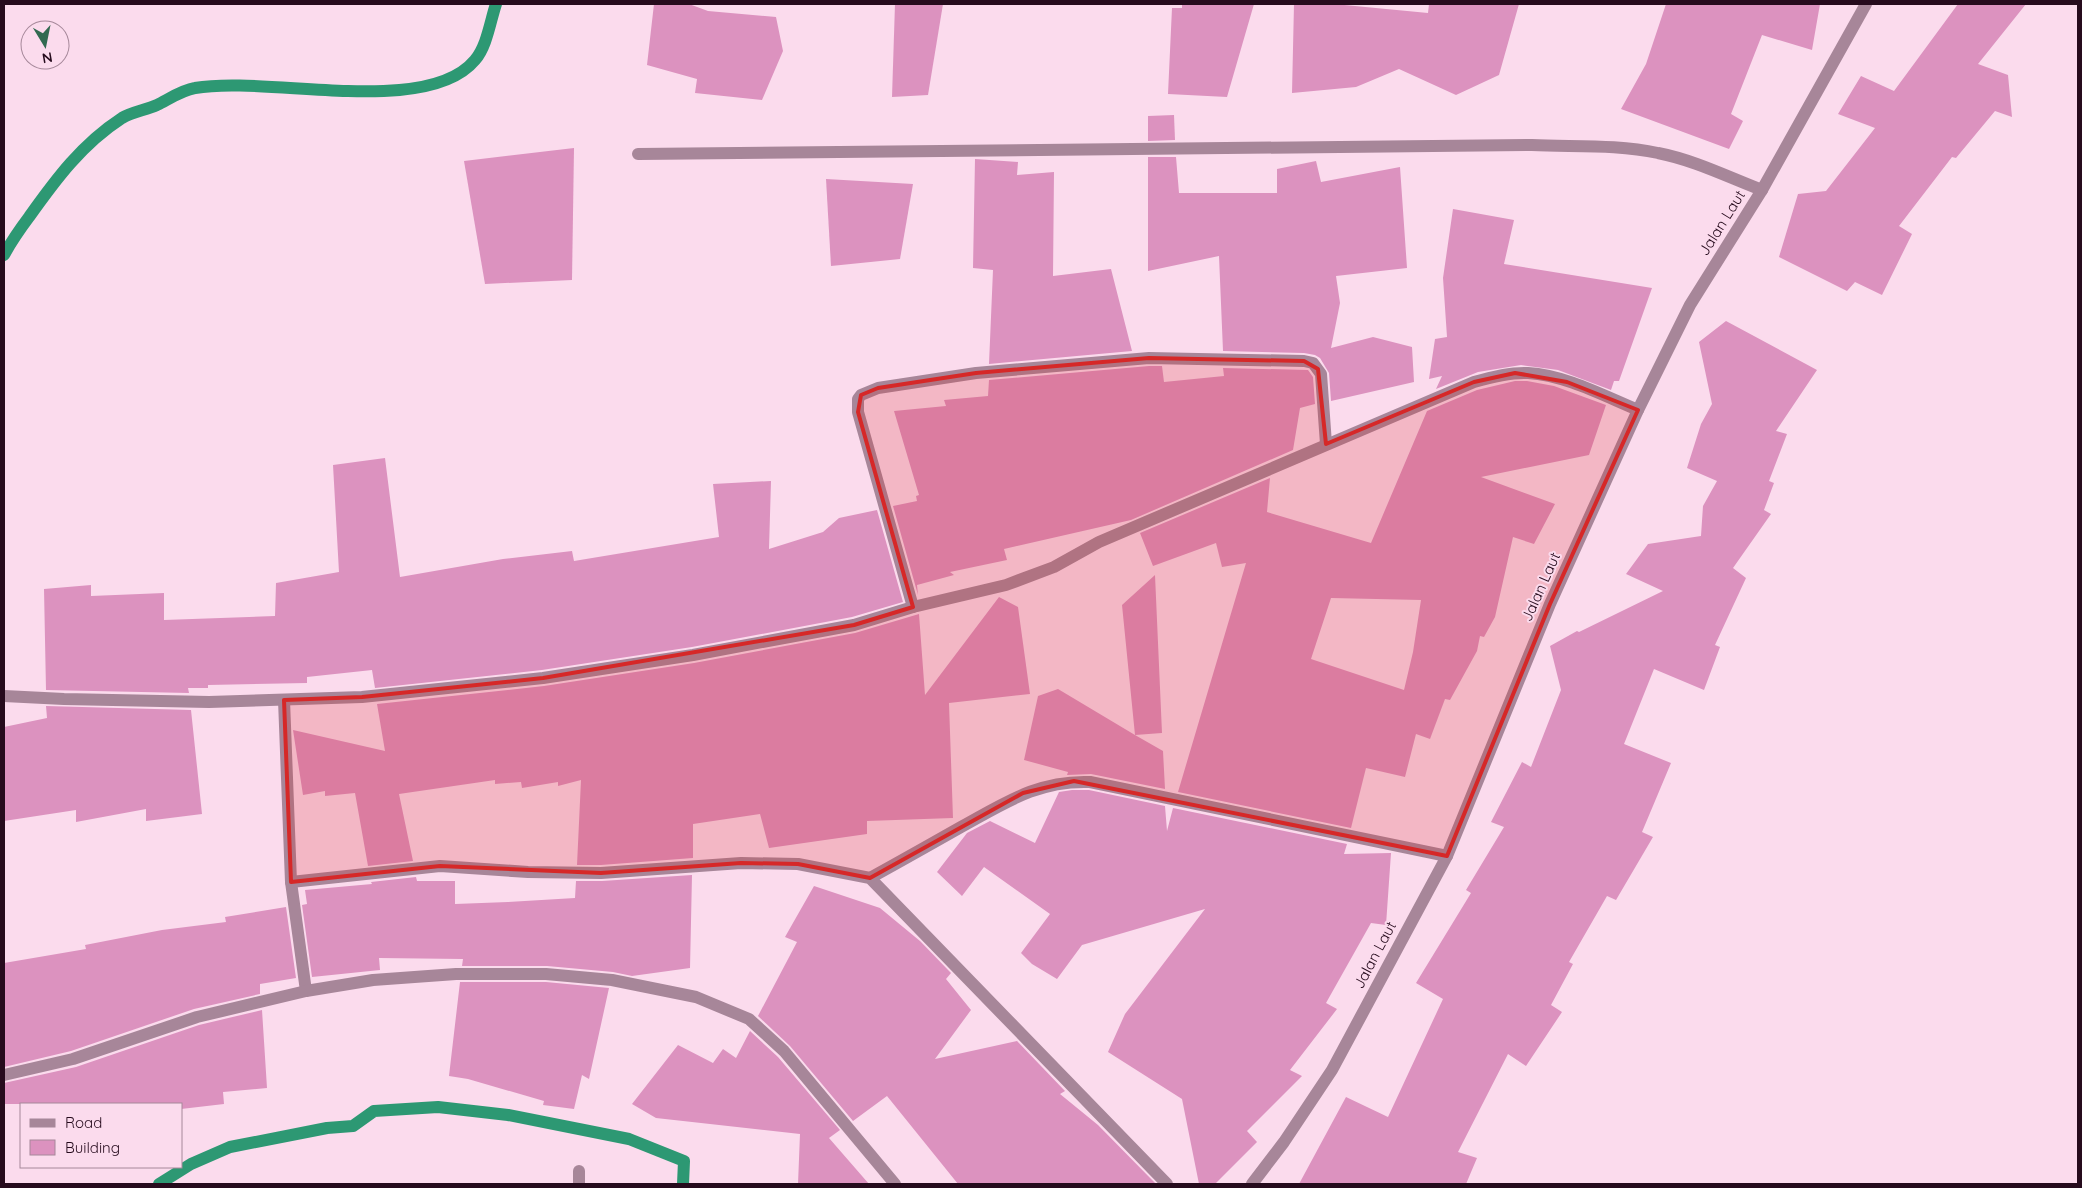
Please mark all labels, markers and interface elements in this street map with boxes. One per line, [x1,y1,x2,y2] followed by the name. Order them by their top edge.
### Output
[20,20,70,70] north arrow
[41,48,54,68] text: N
[1694,187,1749,259] street label: Jalan Laut
[1517,549,1564,624] street label: Jalan Laut
[1349,918,1400,992] street label: Jalan Laut
[20,1103,182,1168] legend
[65,1113,102,1132] text: Road
[65,1138,120,1157] text: Building

